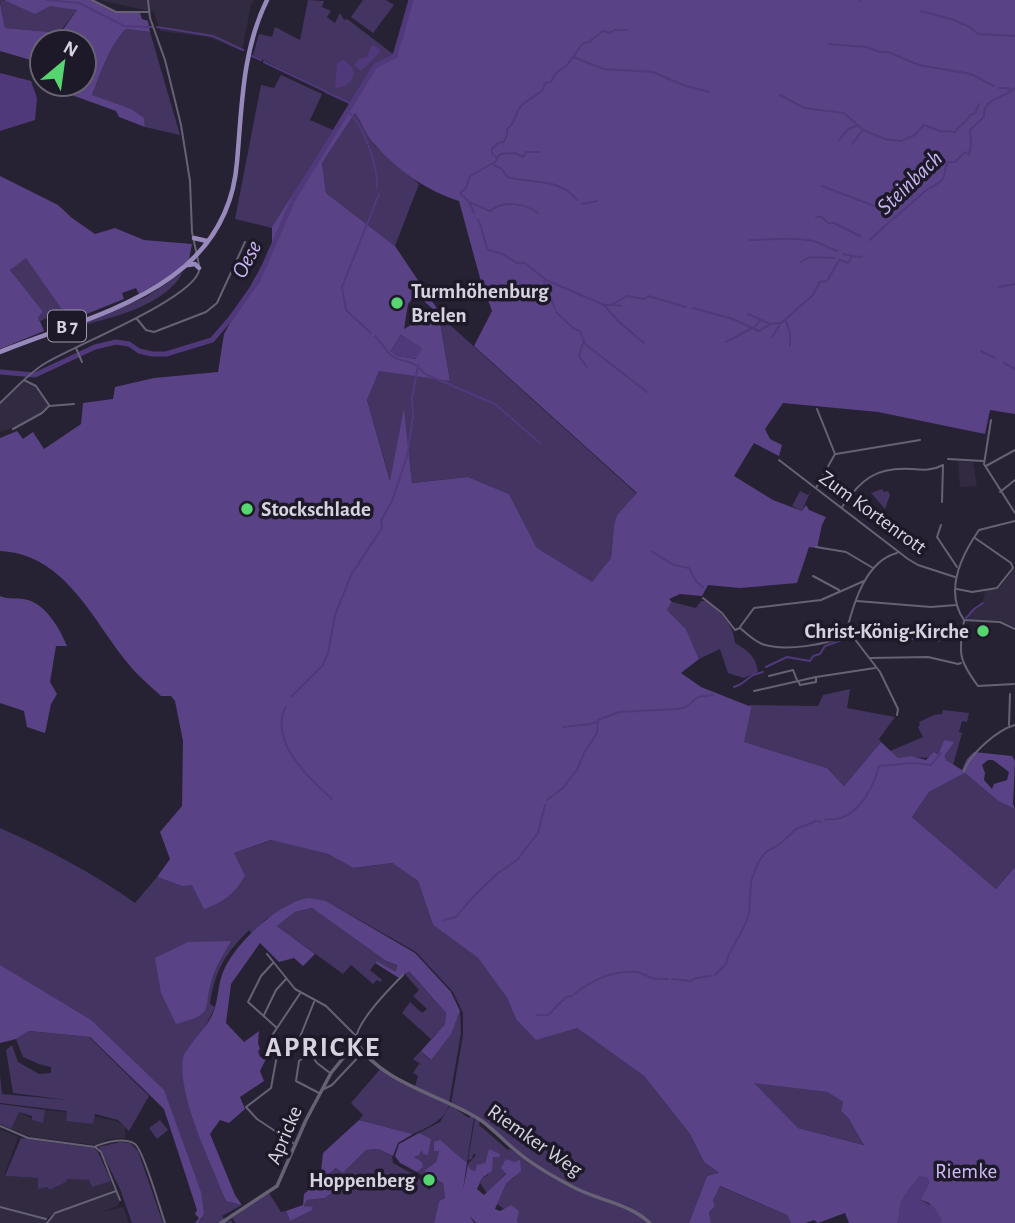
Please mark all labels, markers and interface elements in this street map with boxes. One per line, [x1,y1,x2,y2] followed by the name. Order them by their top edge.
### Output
[28,28,98,98] north arrow
[60,38,81,61] text: N
[873,147,947,219] water label: Steinbach
[228,237,267,282] water label: Oese
[411,281,549,326] place label: Turmhöhenburg Brelen
[389,295,405,311] marker: Turmhöhenburg Brelen
[48,310,86,342] road number: B 7
[815,467,930,558] street label: Zum Kortenrott
[261,499,371,520] place label: Stockschlade
[239,501,255,517] marker: Stockschlade
[804,621,969,642] place label: Christ-König-Kirche
[975,623,991,639] marker: Christ-König-Kirche
[265,1034,381,1062] district label: APRICKE
[484,1100,586,1181] street label: Riemker Weg
[263,1103,306,1167] street label: Apricke
[935,1161,997,1182] park label: Riemke
[309,1170,415,1191] place label: Hoppenberg
[421,1172,437,1188] marker: Hoppenberg

